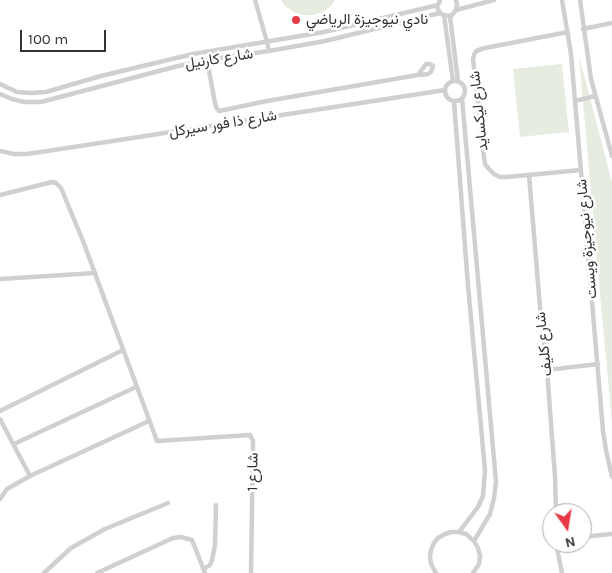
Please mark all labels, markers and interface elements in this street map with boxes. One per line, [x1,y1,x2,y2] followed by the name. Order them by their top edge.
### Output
[306,11,428,29] place label: نادي نيوجيزة الرياضي
[290,14,302,26] marker: نادي نيوجيزة الرياضي
[22,20,109,52] scale bar
[28,30,68,48] text: 100 m
[184,45,254,73] street label: شارع كارنيل
[466,70,492,152] street label: شارع ليكسايد
[168,107,278,141] street label: شارع ذا فور سيركل
[573,178,601,300] street label: شارع نيوجيزة ويست
[532,311,556,377] street label: شارع كليف
[244,453,262,491] street label: شارع 1
[542,503,592,553] north arrow
[563,533,577,552] text: N

